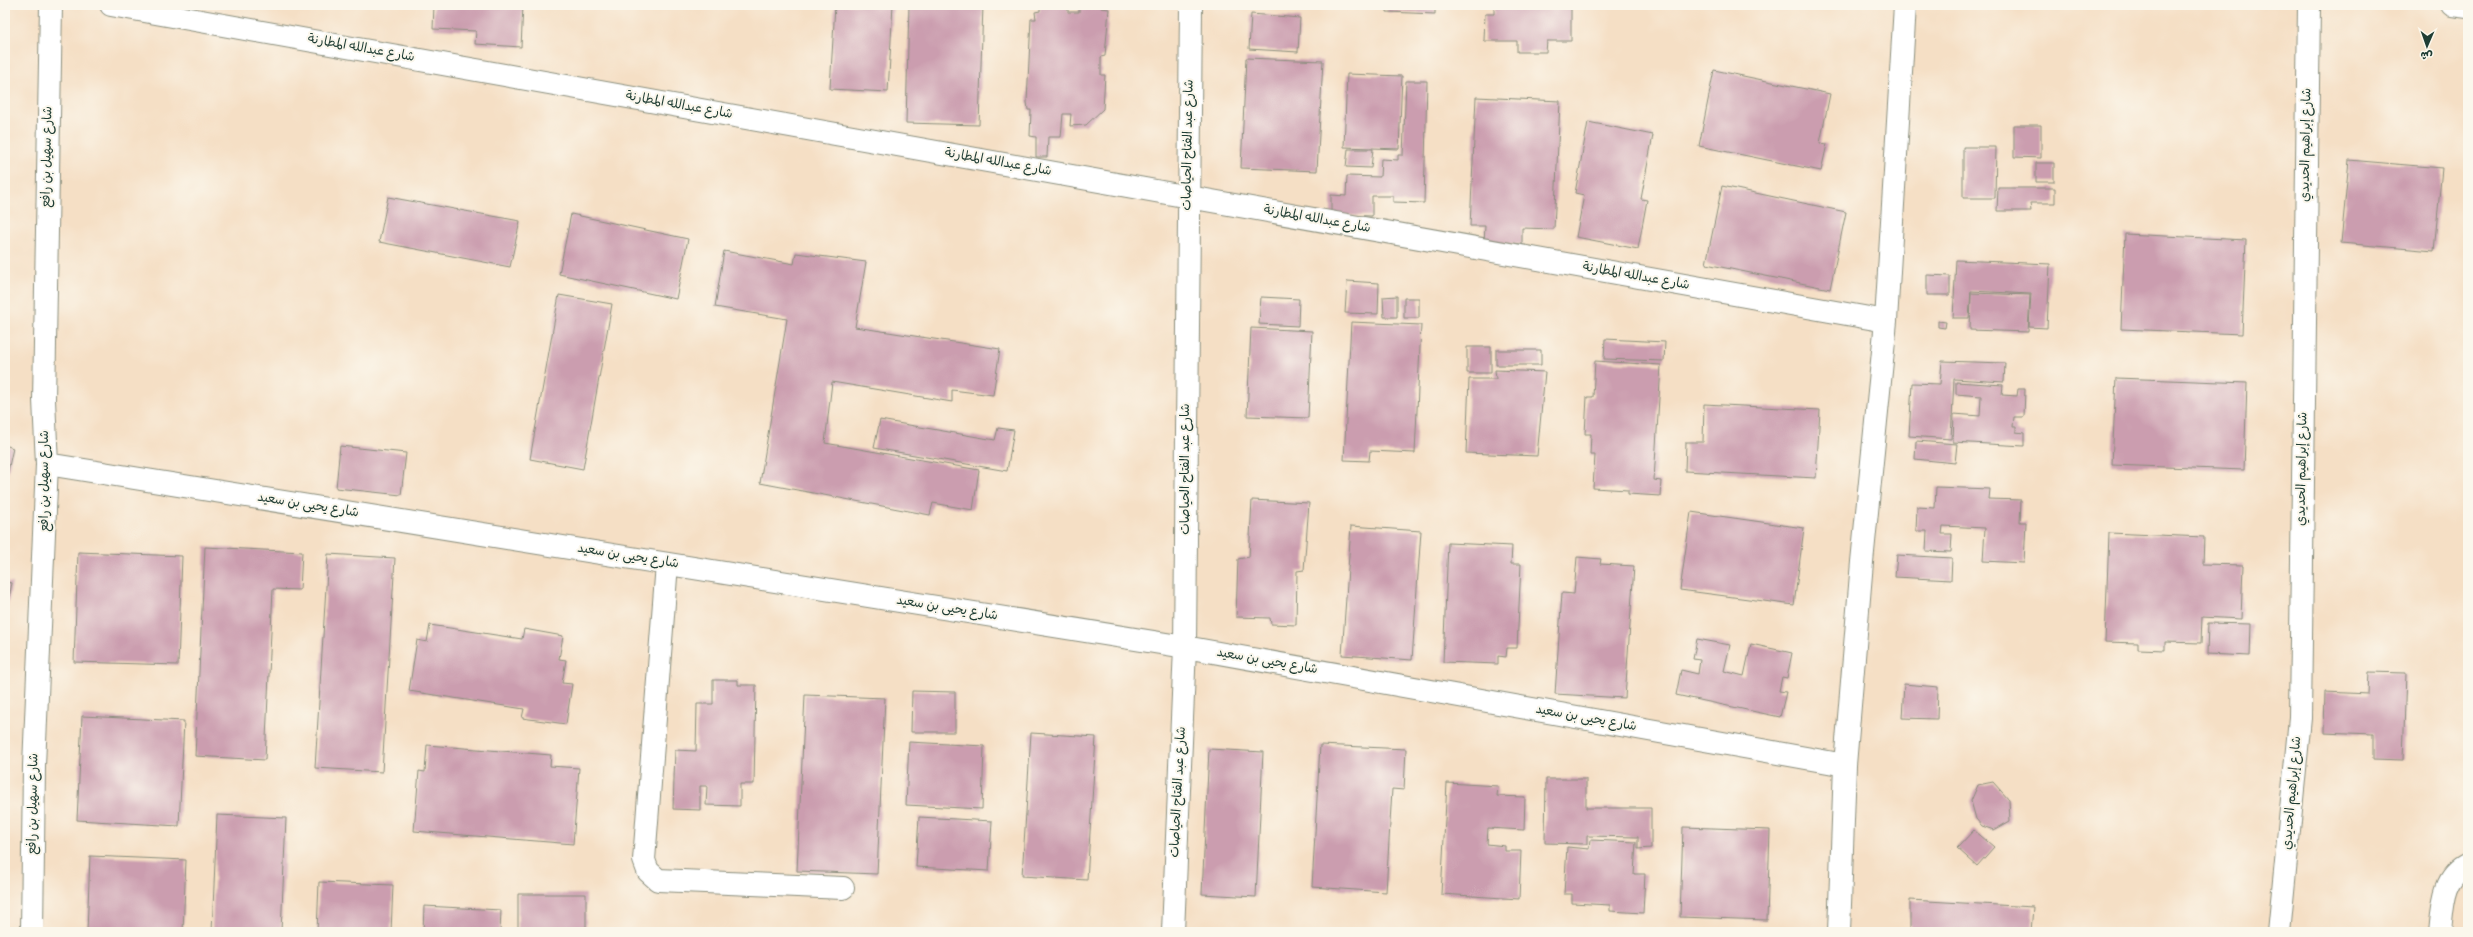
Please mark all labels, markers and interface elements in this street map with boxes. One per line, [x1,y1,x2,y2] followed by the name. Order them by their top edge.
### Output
[2407,26,2447,66] north arrow
[306,30,416,68] street label: شارع عبدالله المطارنة
[2420,46,2433,62] text: ش
[1178,79,1200,211] street label: شارع عبد الفتاح الحياصات
[624,87,734,125] street label: شارع عبدالله المطارنة
[2297,88,2317,202] street label: شارع إبراهيم الحديدي
[38,106,58,208] street label: شارع سهيل بن رافع
[943,144,1053,182] street label: شارع عبدالله المطارنة
[1262,201,1372,239] street label: شارع عبدالله المطارنة
[1581,258,1691,296] street label: شارع عبدالله المطارنة
[1177,403,1196,535] street label: شارع عبد الفتاح الحياصات
[2293,412,2313,526] street label: شارع إبراهيم الحديدي
[36,430,55,532] street label: شارع سهيل بن رافع
[256,489,360,523] street label: شارع يحيى بن سعيد
[576,540,680,574] street label: شارع يحيى بن سعيد
[895,592,999,626] street label: شارع يحيى بن سعيد
[1215,644,1319,680] street label: شارع يحيى بن سعيد
[1534,701,1638,737] street label: شارع يحيى بن سعيد
[1166,726,1192,858] street label: شارع عبد الفتاح الحياصات
[2279,735,2307,851] street label: شارع إبراهيم الحديدي
[24,753,44,855] street label: شارع سهيل بن رافع

